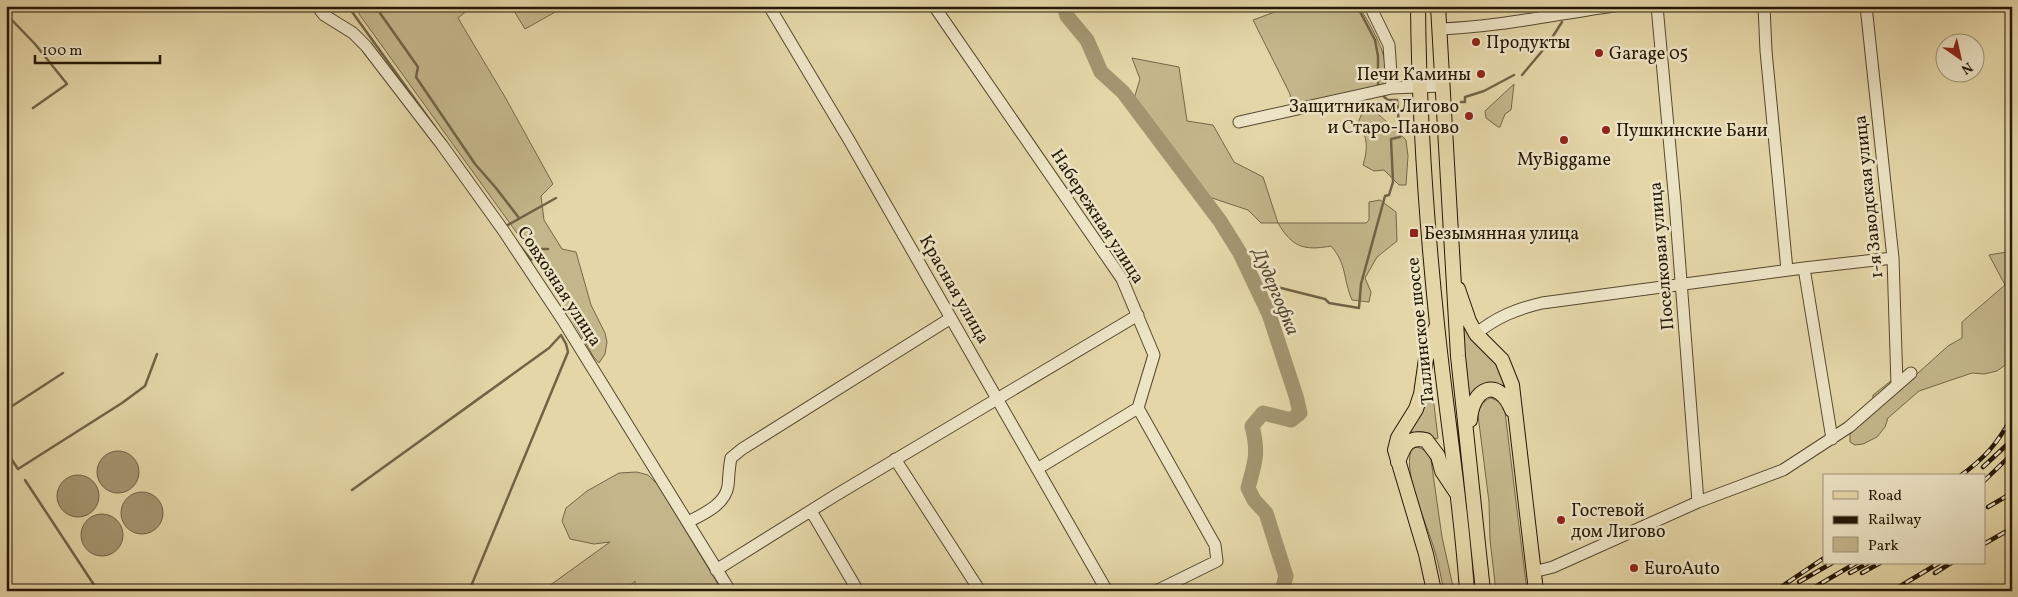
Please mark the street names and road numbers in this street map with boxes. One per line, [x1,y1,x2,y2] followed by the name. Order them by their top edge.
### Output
[1848,114,1891,280] street label: 1-я Заводская улица
[1044,145,1150,289] street label: Набережная улица
[1644,181,1681,331] street label: Поселковая улица
[510,222,607,352] street label: Совхозная улица
[912,231,995,349] street label: Красная улица
[1401,256,1442,406] street label: Таллинское шоссе

